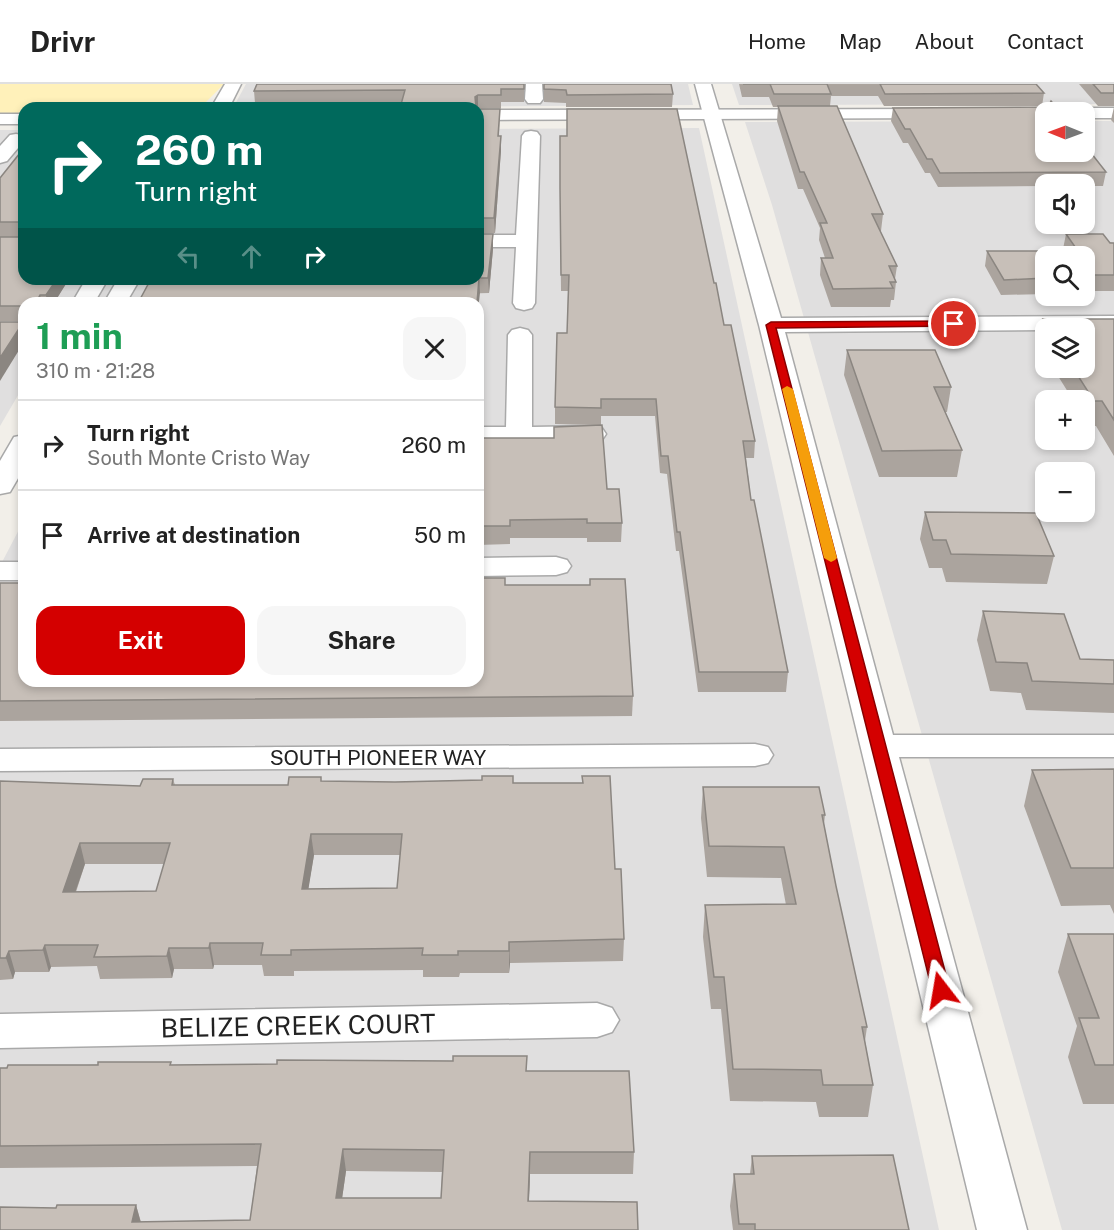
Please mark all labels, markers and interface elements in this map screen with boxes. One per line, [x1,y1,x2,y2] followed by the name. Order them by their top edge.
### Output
[30,25,95,58] text: Drivr
[748,29,806,54] text: Home
[839,29,882,54] text: Map
[915,29,974,54] text: About
[1007,29,1084,54] text: Contact
[1035,102,1095,162] north arrow
[1035,102,1095,522] map controls
[135,125,263,174] text: 260 m
[36,126,114,204] icon: right
[1035,174,1095,234] button: sound
[135,175,258,207] text: Turn right
[172,240,205,273] icon: left
[235,240,268,273] icon: ahead
[298,240,331,273] icon: right
[1035,246,1095,306] button: search
[928,298,979,349] pin
[937,307,970,340] icon: arrive
[36,315,123,357] text: 1 min
[403,317,466,380] button: close
[1035,318,1095,378] button: layers
[36,359,155,383] text: 310 m · 21:28
[1035,390,1095,450] button: +
[87,420,190,446] text: Turn right
[36,429,69,462] icon: right
[401,432,466,458] text: 260 m
[87,446,310,470] text: South Monte Cristo Way
[1035,462,1095,522] button: −
[36,519,69,552] icon: arrive
[87,522,300,548] text: Arrive at destination
[414,522,466,548] text: 50 m
[36,606,245,675] button: Exit
[257,606,466,675] button: Share
[270,745,487,770] street label: SOUTH PIONEER WAY
[909,958,973,1022] position arrow
[160,1008,436,1043] street label: BELIZE CREEK COURT

